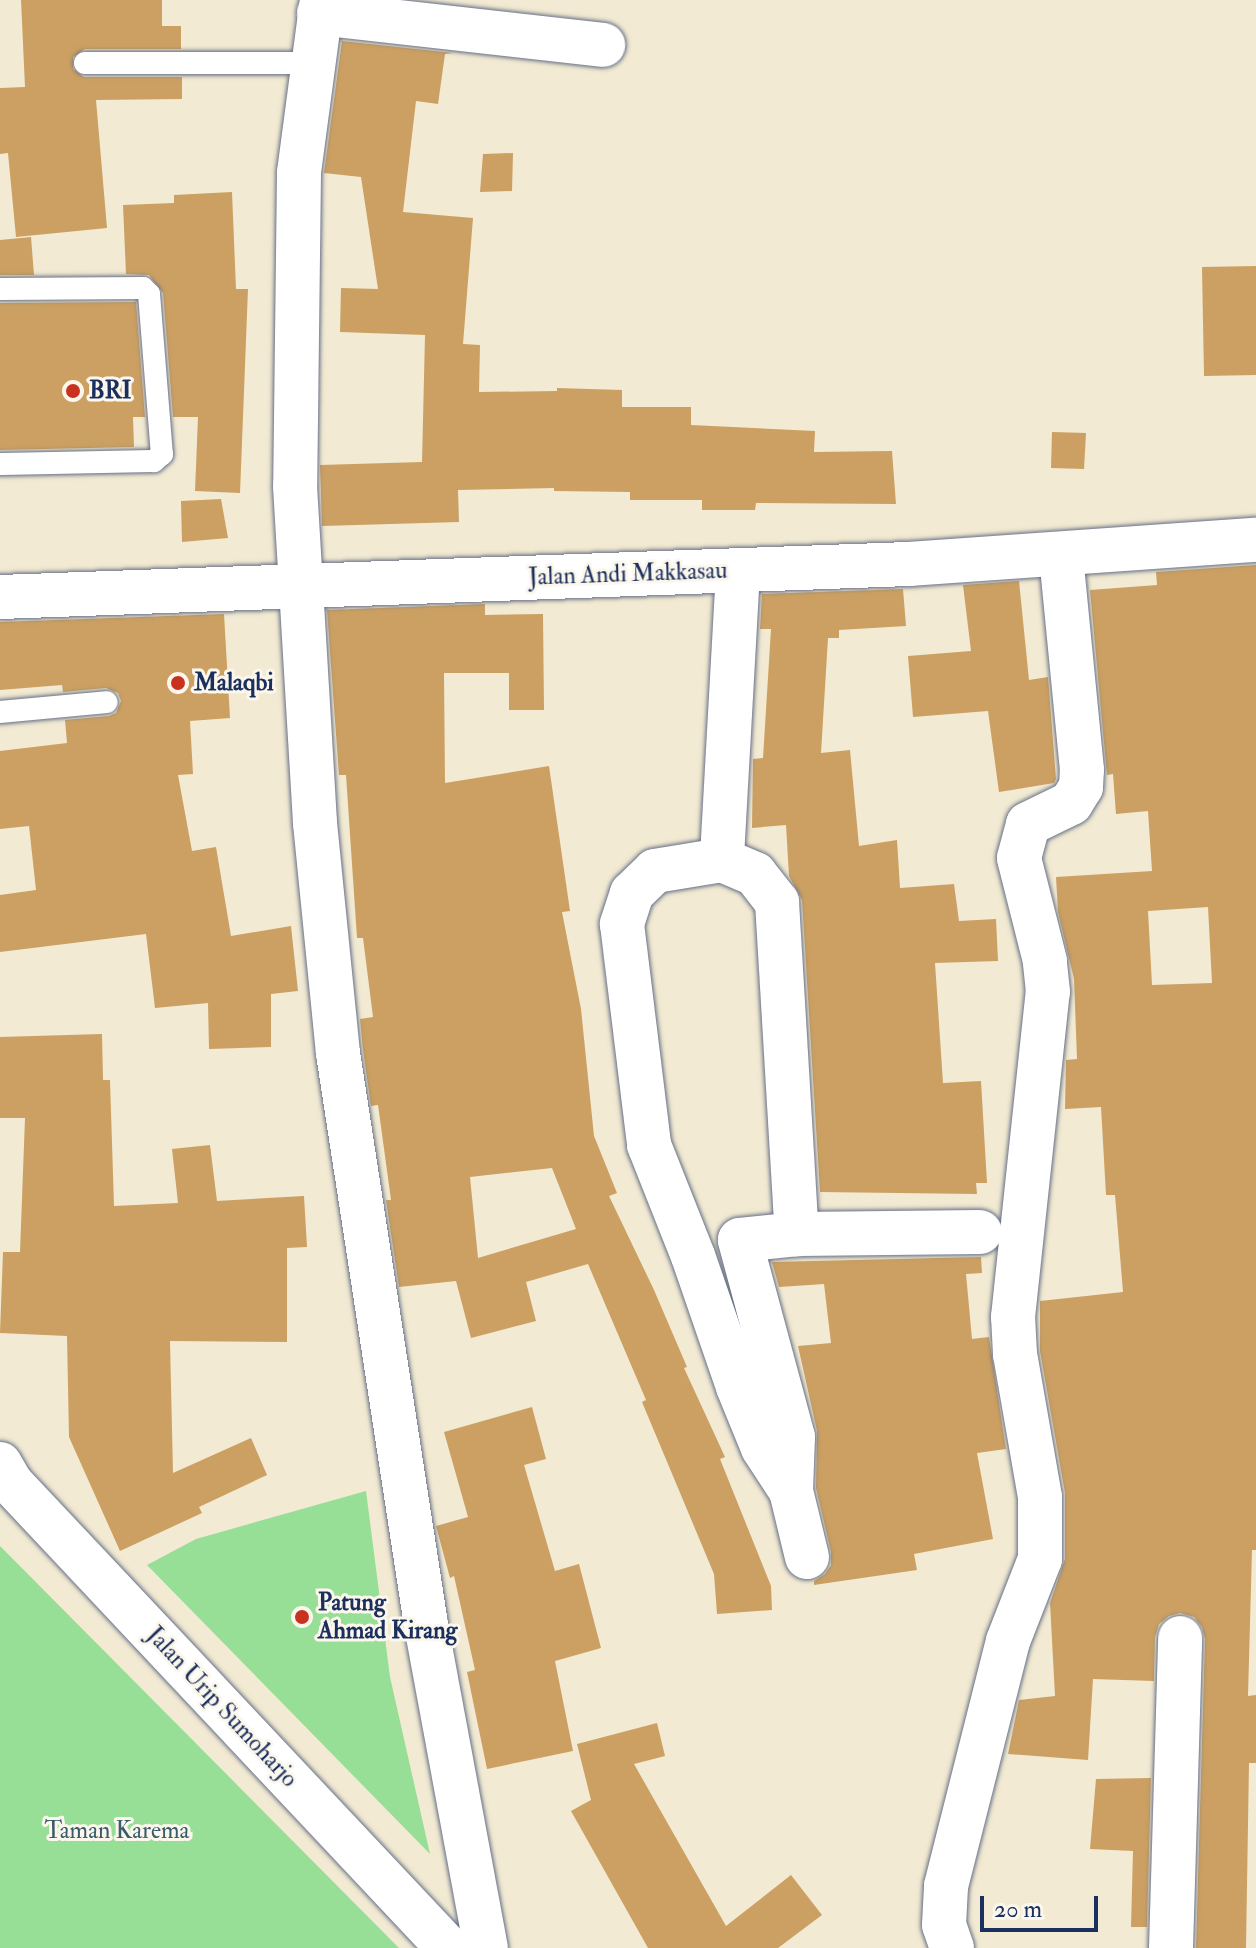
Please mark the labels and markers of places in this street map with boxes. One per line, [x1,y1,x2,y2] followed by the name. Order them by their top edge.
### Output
[89,377,131,405] place label: BRI
[64,382,82,400] marker: BRI
[194,669,274,697] place label: Malaqbi
[169,674,187,692] marker: Malaqbi
[318,1589,457,1645] place label: Patung Ahmad Kirang
[293,1608,311,1626] marker: Patung Ahmad Kirang

